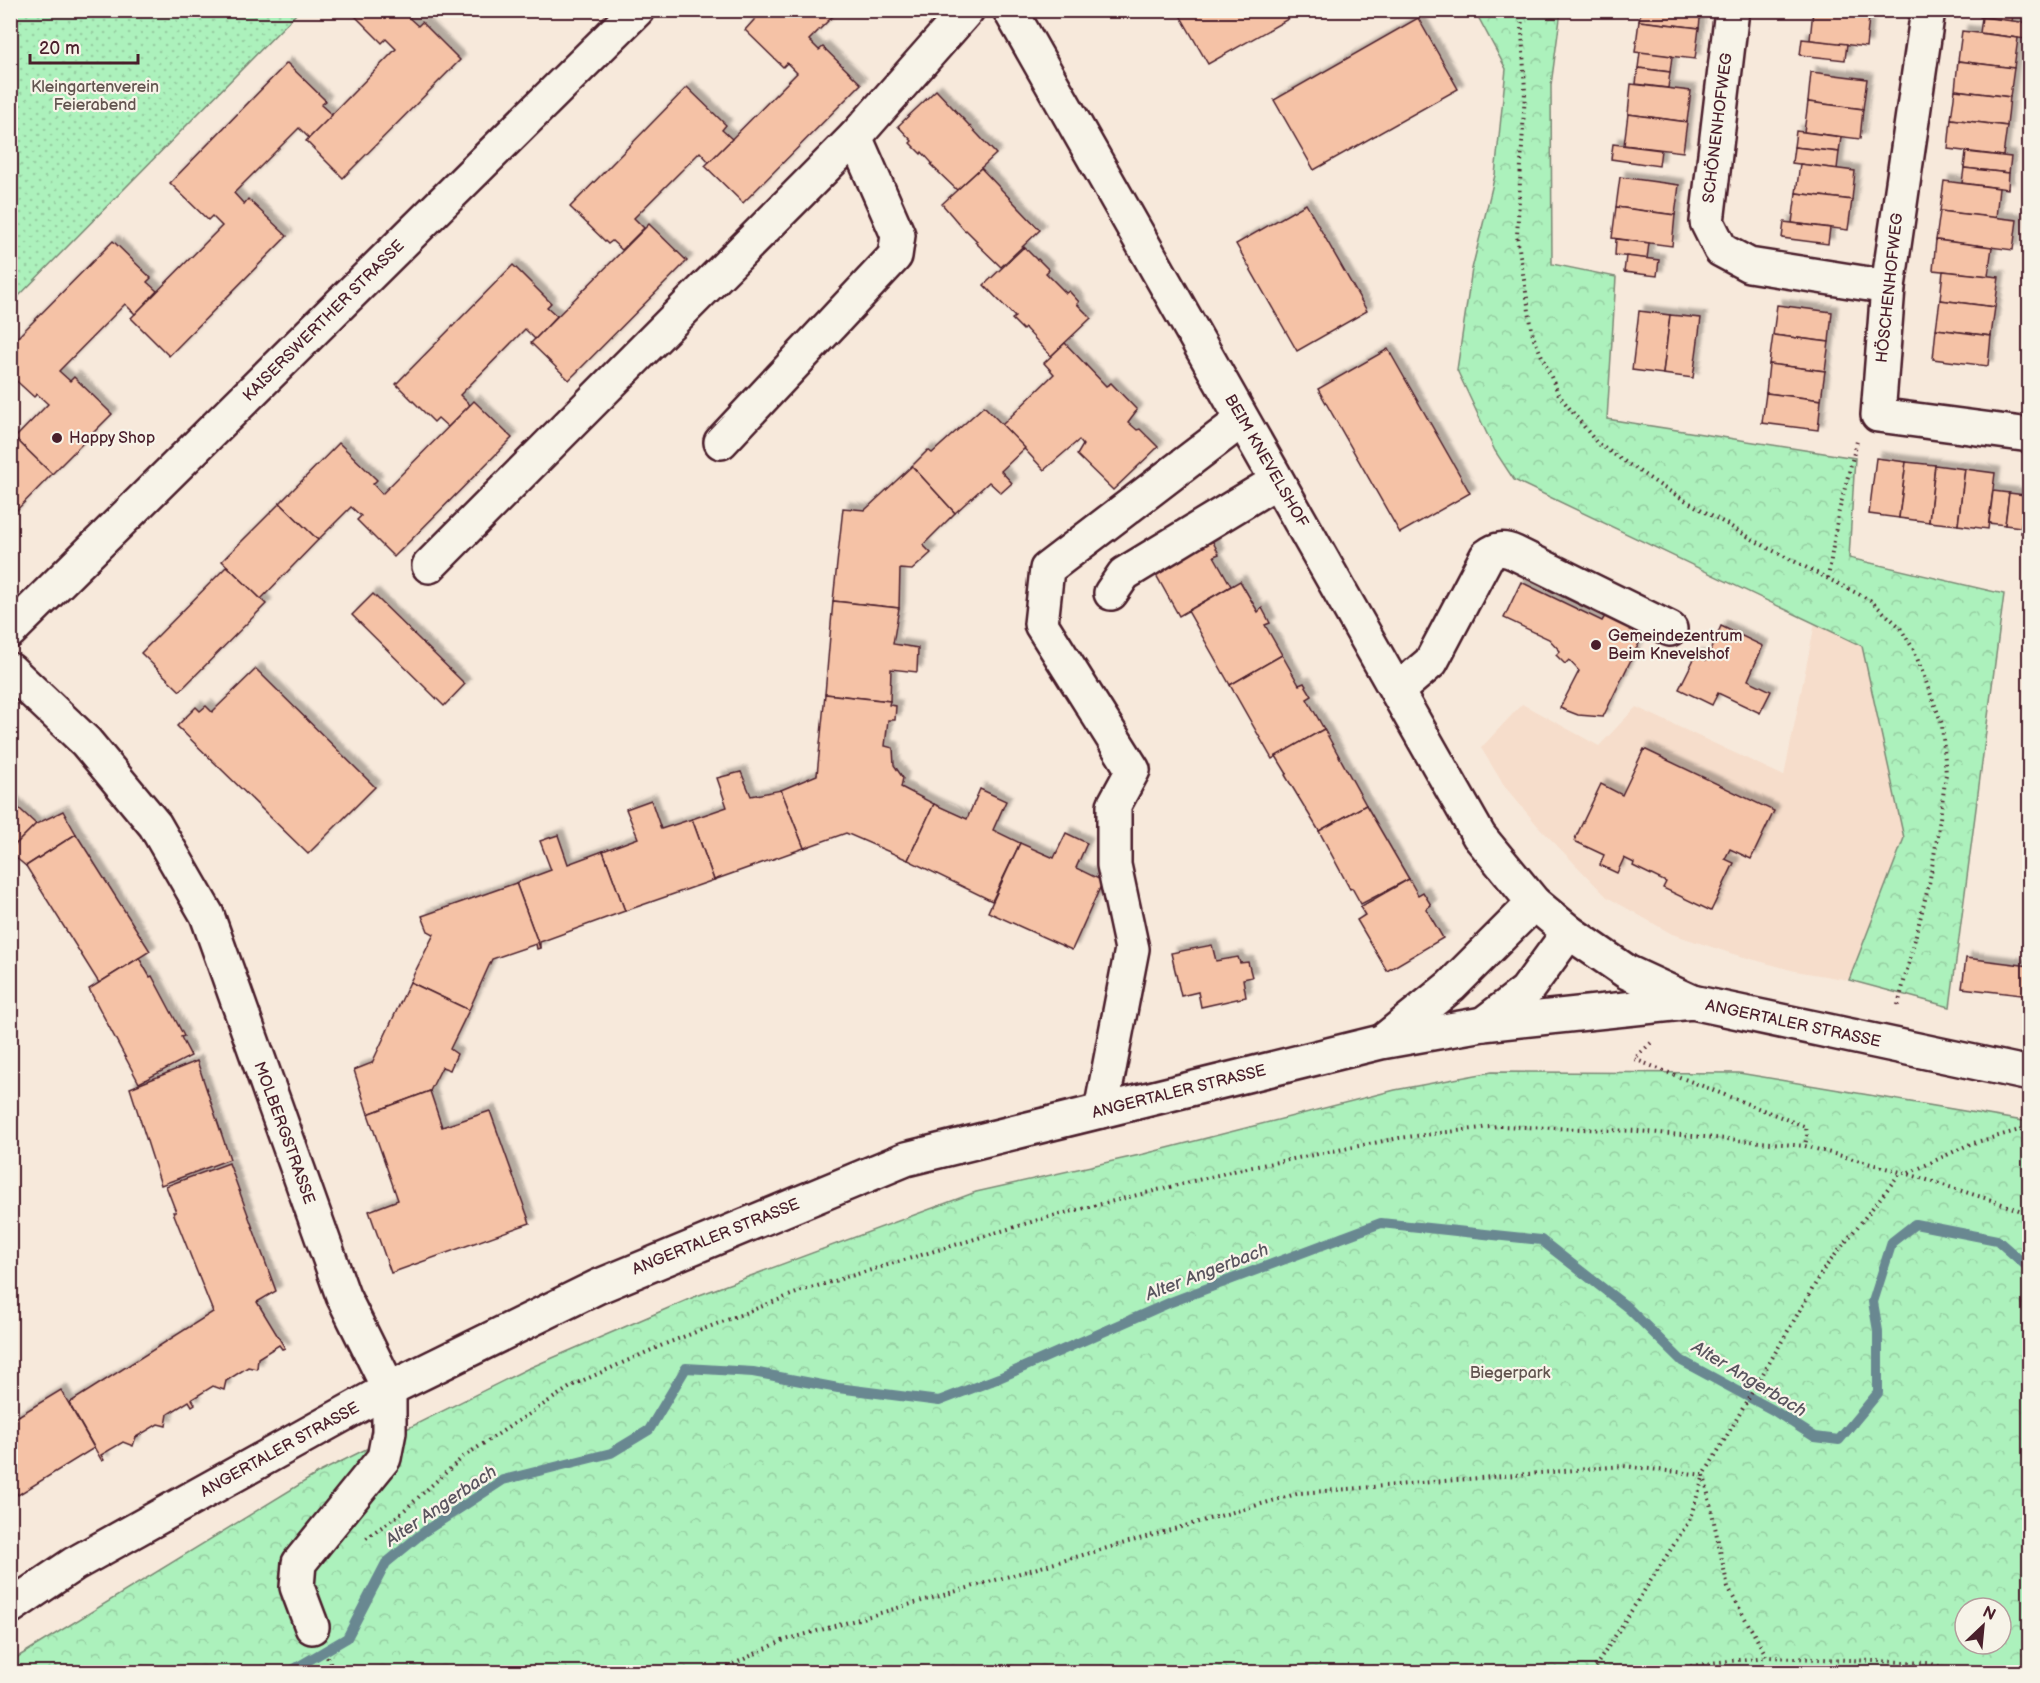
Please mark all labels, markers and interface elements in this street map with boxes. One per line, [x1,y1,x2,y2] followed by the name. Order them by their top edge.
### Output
[30,27,138,65] scale bar
[39,38,80,59] text: 20 m
[1697,52,1737,204] street label: SCHÖNENHOFWEG
[31,78,159,115] park label: Kleingartenverein Feierabend
[1871,212,1907,364] street label: HÖSCHENHOFWEG
[239,236,409,406] street label: KAISERSWERTHER STRASSE
[1220,391,1312,531] street label: BEIM KNEVELSHOF
[69,429,155,448] place label: Happy Shop
[50,431,64,445] marker: Happy Shop
[1608,627,1742,664] place label: Gemeindezentrum Beim Knevelshof
[1589,638,1603,652] marker: Gemeindezentrum Beim Knevelshof
[1704,996,1882,1052] street label: ANGERTALER STRASSE
[249,1059,319,1207] street label: MOLBERGSTRASSE
[1090,1061,1268,1123] street label: ANGERTALER STRASSE
[630,1195,802,1279] street label: ANGERTALER STRASSE
[1142,1239,1272,1305] water label: Alter Angerbach
[1687,1336,1810,1422] water label: Alter Angerbach
[1470,1364,1550,1383] park label: Biegerpark
[197,1398,363,1502] street label: ANGERTALER STRASSE
[380,1461,501,1552] water label: Alter Angerbach
[1953,1596,2013,1656] north arrow
[1979,1603,1998,1625] text: N

